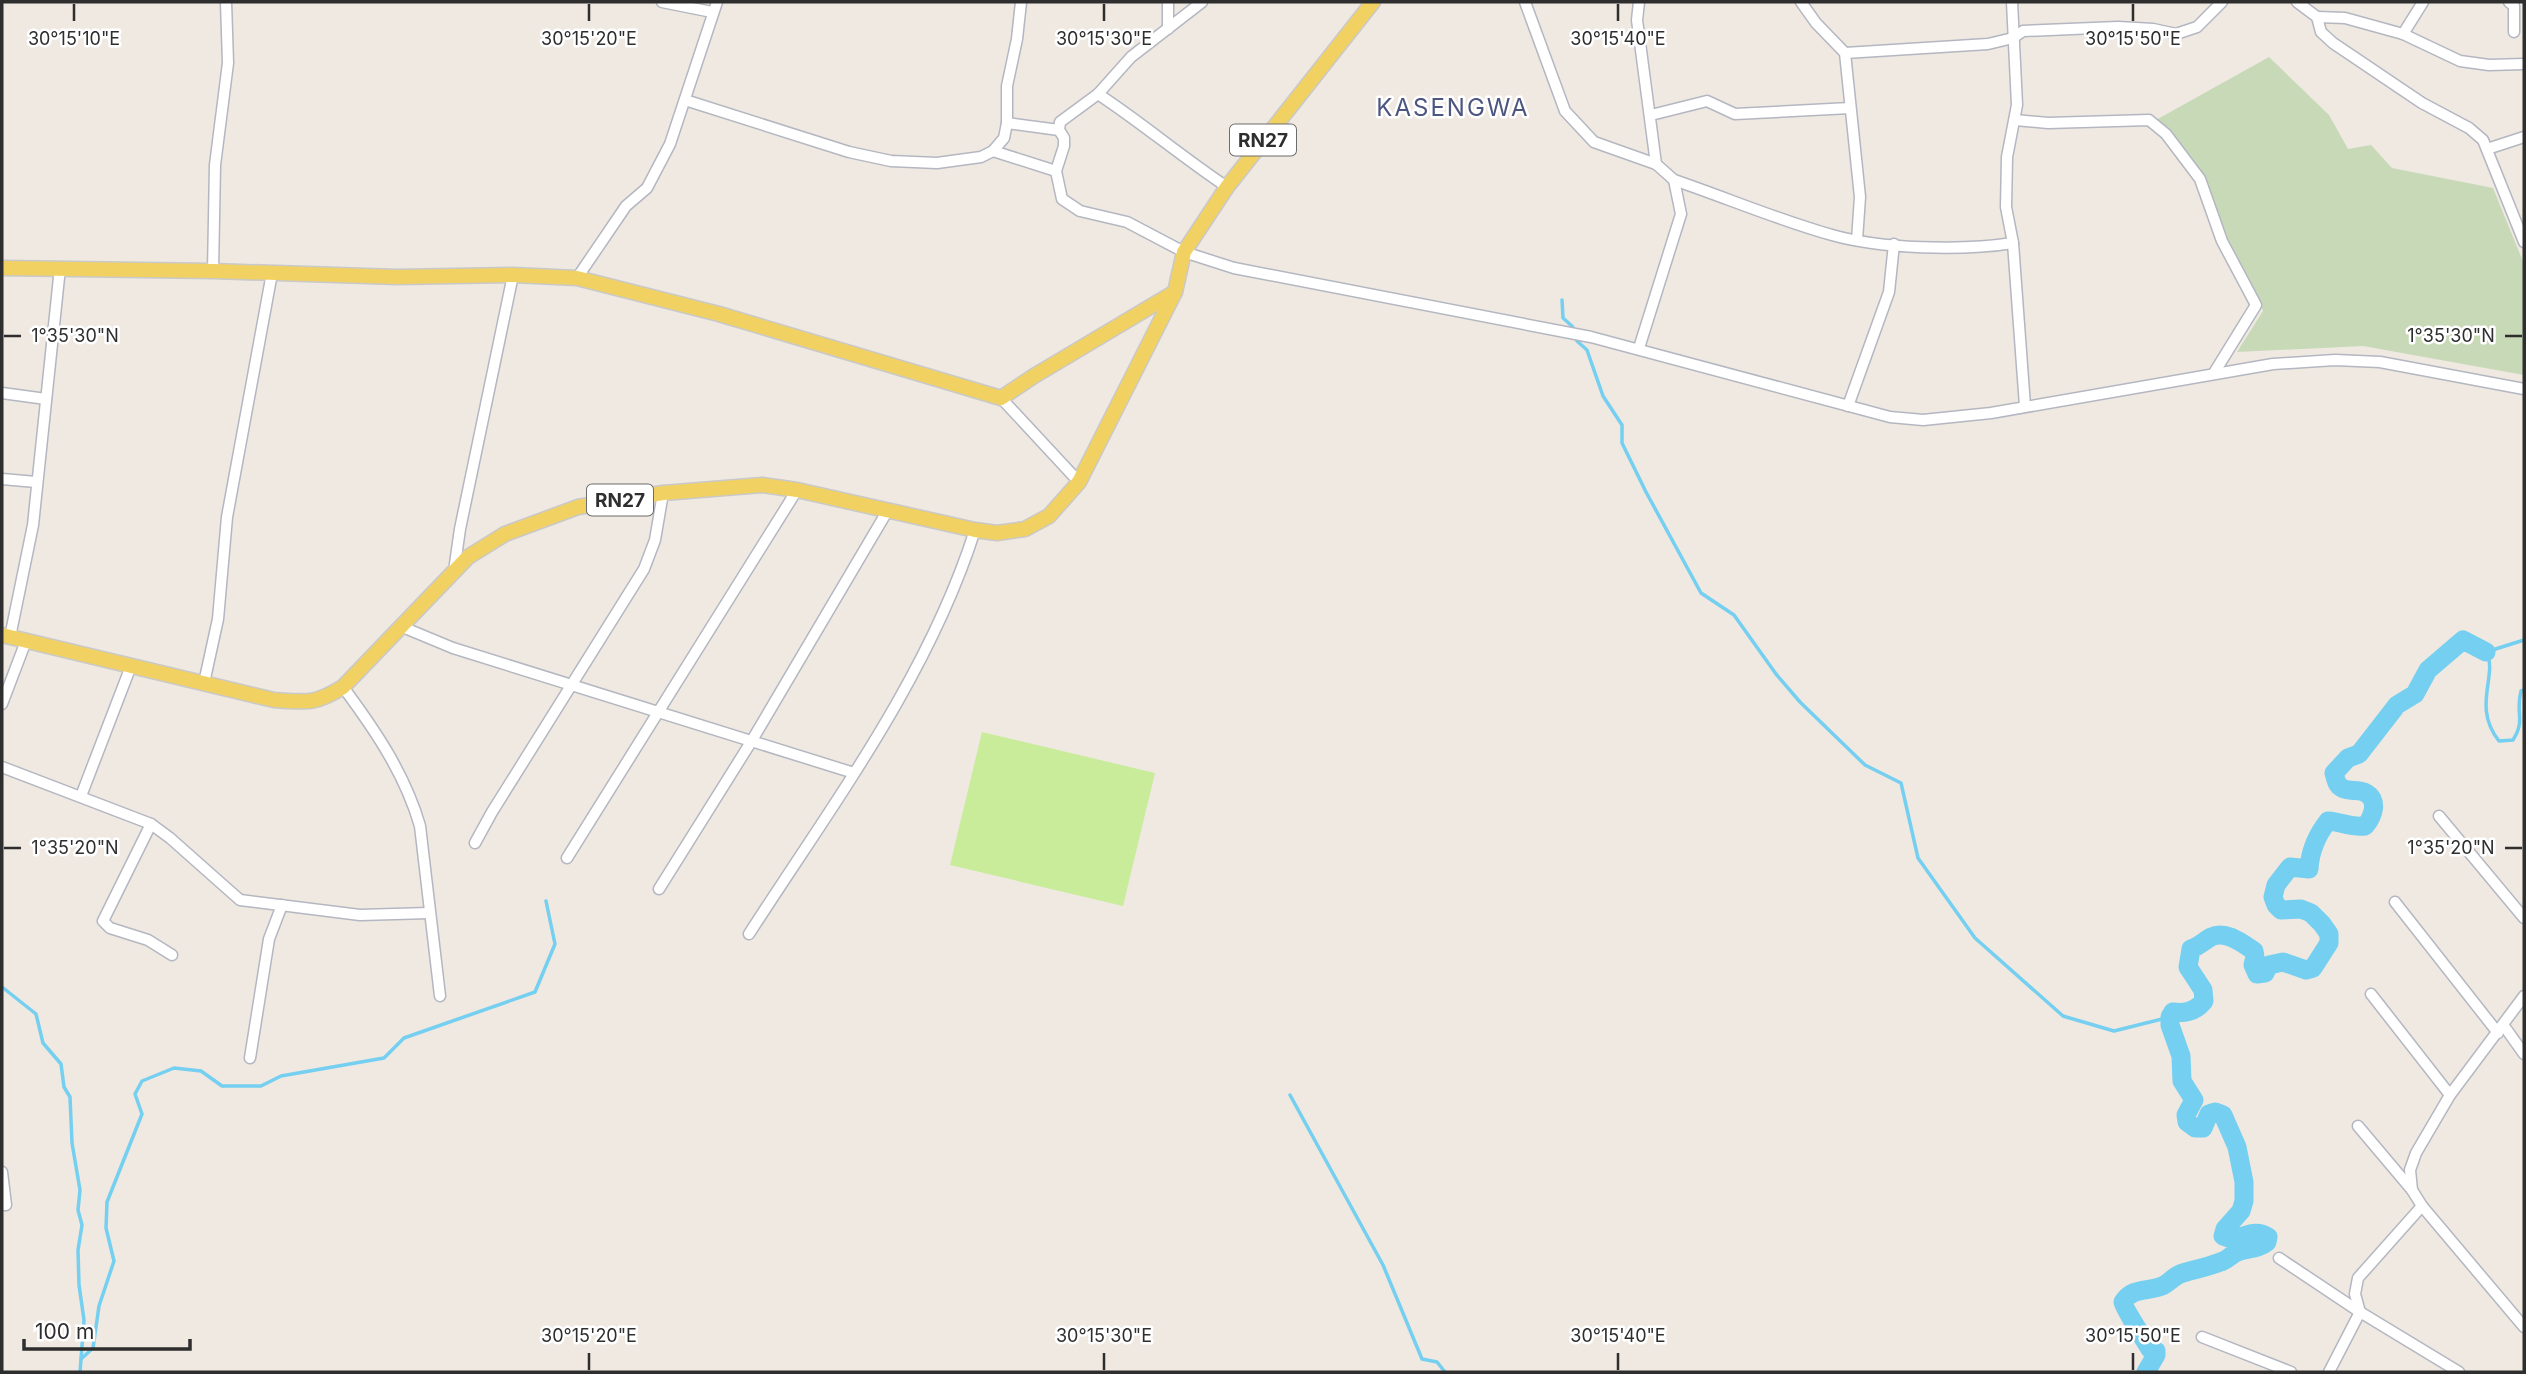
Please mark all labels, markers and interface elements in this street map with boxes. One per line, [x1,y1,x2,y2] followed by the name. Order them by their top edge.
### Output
[28,28,120,49] text: 30°15'10"E
[541,28,637,49] text: 30°15'20"E
[1056,28,1152,49] text: 30°15'30"E
[1570,28,1666,49] text: 30°15'40"E
[2085,28,2181,49] text: 30°15'50"E
[1376,93,1530,122] district label: KASENGWA
[1230,124,1296,156] road number: RN27
[31,325,119,346] text: 1°35'30"N
[2407,325,2495,346] text: 1°35'30"N
[587,485,653,516] road number: RN27
[31,837,119,858] text: 1°35'20"N
[2407,837,2495,858] text: 1°35'20"N
[24,1308,191,1352] scale bar
[35,1319,94,1344] text: 100 m
[541,1325,637,1346] text: 30°15'20"E
[1056,1325,1152,1346] text: 30°15'30"E
[1570,1325,1666,1346] text: 30°15'40"E
[2085,1325,2181,1346] text: 30°15'50"E

